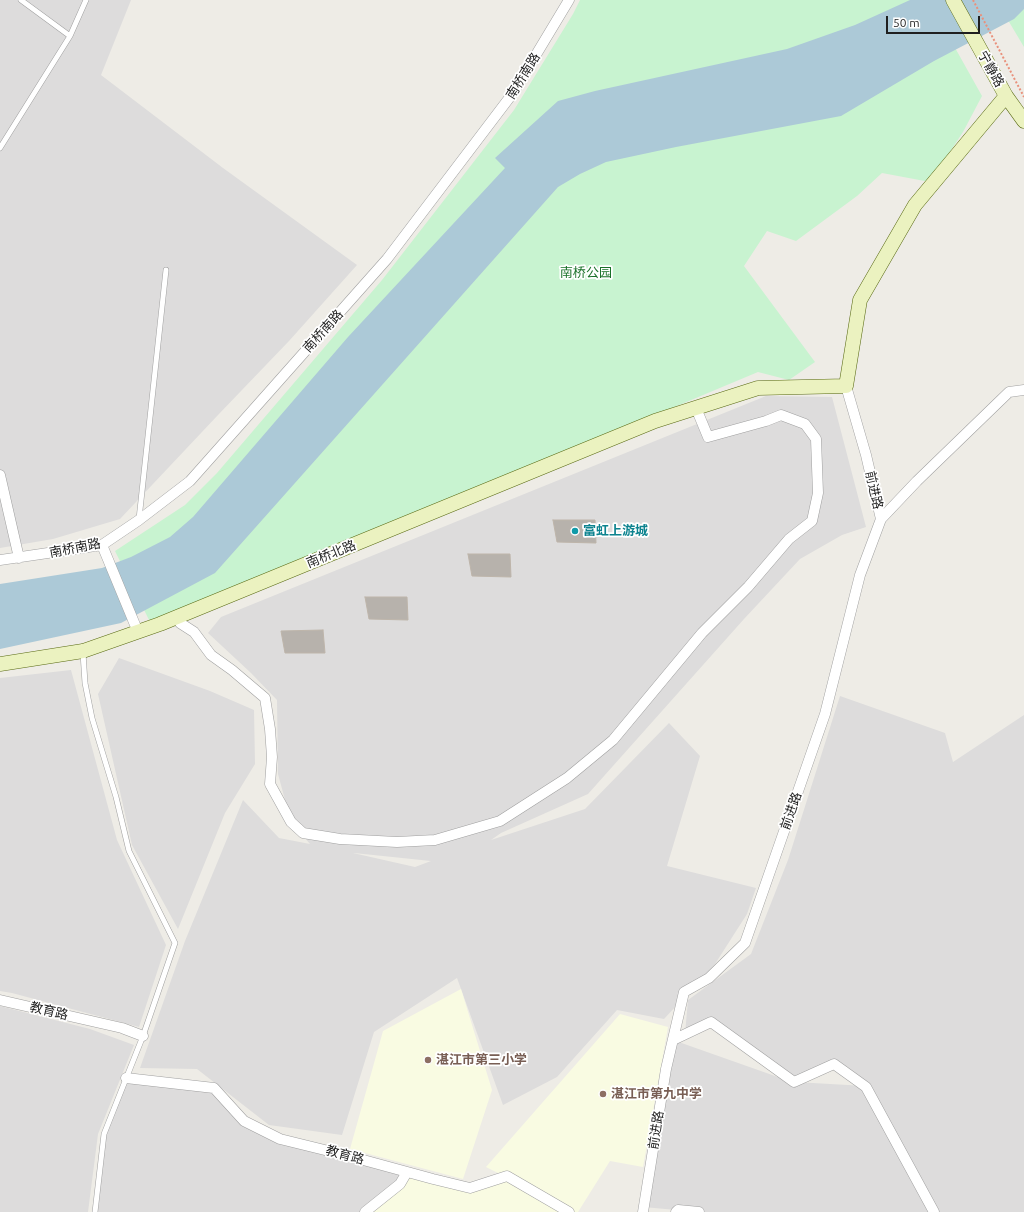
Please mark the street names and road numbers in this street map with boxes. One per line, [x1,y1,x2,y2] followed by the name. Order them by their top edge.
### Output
[975,48,1007,90] street label: 宁静路
[503,50,543,102] street label: 南桥南路
[300,306,346,356] street label: 南桥南路
[862,469,886,511] street label: 前进路
[48,535,102,561] street label: 南桥南路
[304,537,358,571] street label: 南桥北路
[777,790,805,832] street label: 前进路
[28,999,70,1023] street label: 教育路
[645,1110,667,1150] street label: 前进路
[324,1142,366,1168] street label: 教育路

